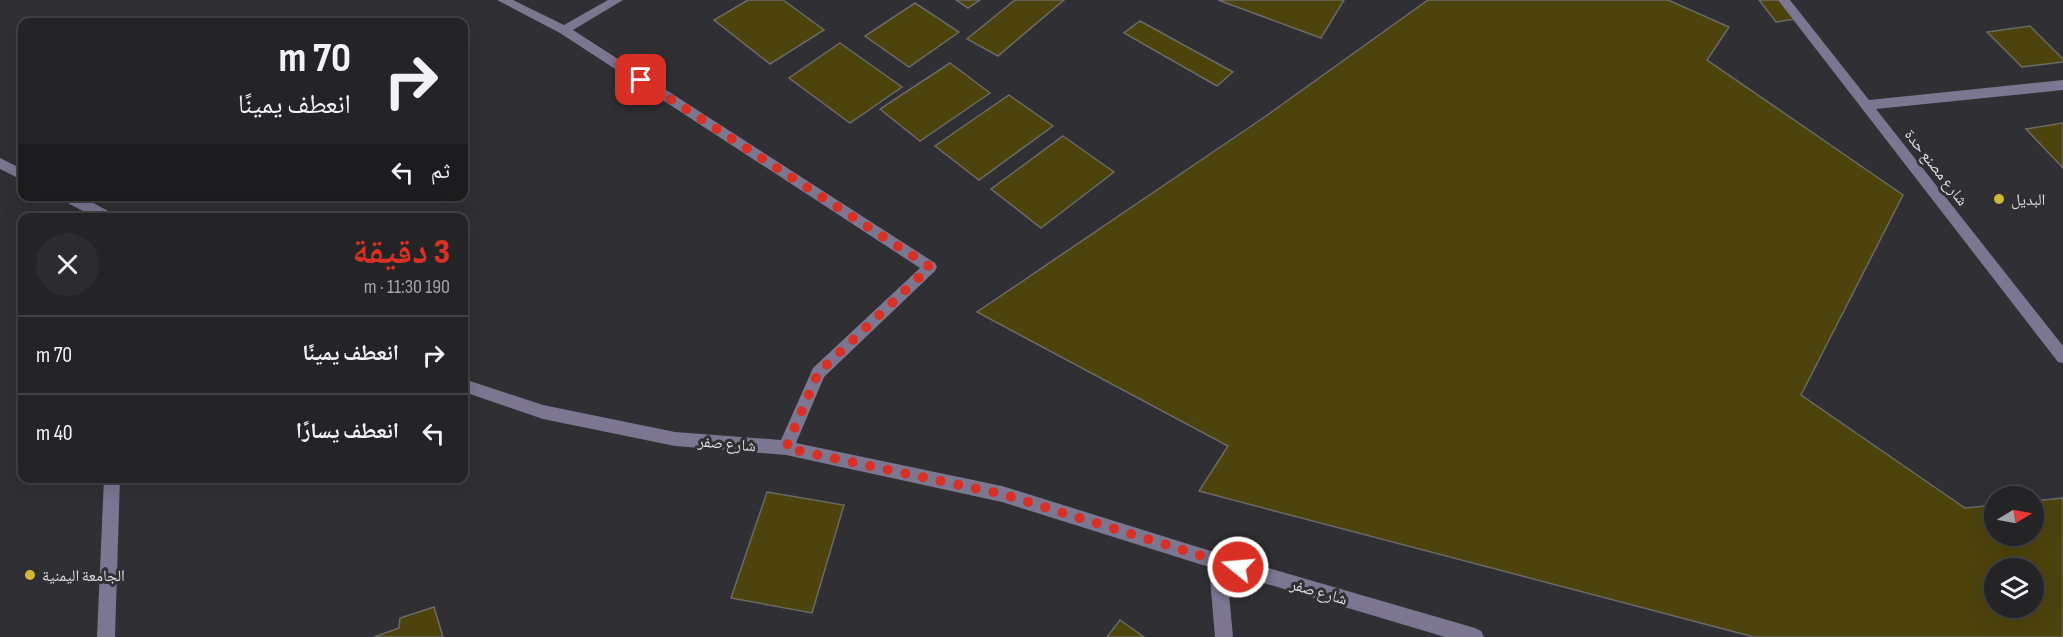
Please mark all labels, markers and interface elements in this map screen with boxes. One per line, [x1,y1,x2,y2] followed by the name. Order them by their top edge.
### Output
[278,33,351,84] text: 70 m
[372,42,450,120] icon: right
[615,54,666,105] pin
[624,63,657,96] icon: arrive
[238,89,351,121] text: انعطف يمينًا
[1900,126,1972,210] street label: شارع مصنع حدة
[386,156,419,189] icon: left
[431,158,450,185] text: ثم
[2011,191,2045,210] place label: البديل
[1992,192,2006,206] marker: البديل
[352,231,450,274] text: 3 دقيقة
[36,233,99,296] button: close
[364,275,450,299] text: 190 m · 11:30
[417,339,450,372] icon: right
[302,340,399,367] text: انعطف يمينًا
[36,342,72,369] text: 70 m
[417,417,450,450] icon: left
[296,418,399,445] text: انعطف يسارًا
[36,420,73,447] text: 40 m
[696,432,757,456] street label: شارع صفر
[1984,486,2044,546] north arrow
[1984,486,2044,618] map controls
[1206,535,1270,599] position arrow
[1984,558,2044,618] button: layers
[42,567,125,586] place label: الجامعة اليمنية
[23,568,37,582] marker: الجامعة اليمنية
[1287,575,1349,610] street label: شارع صفر

